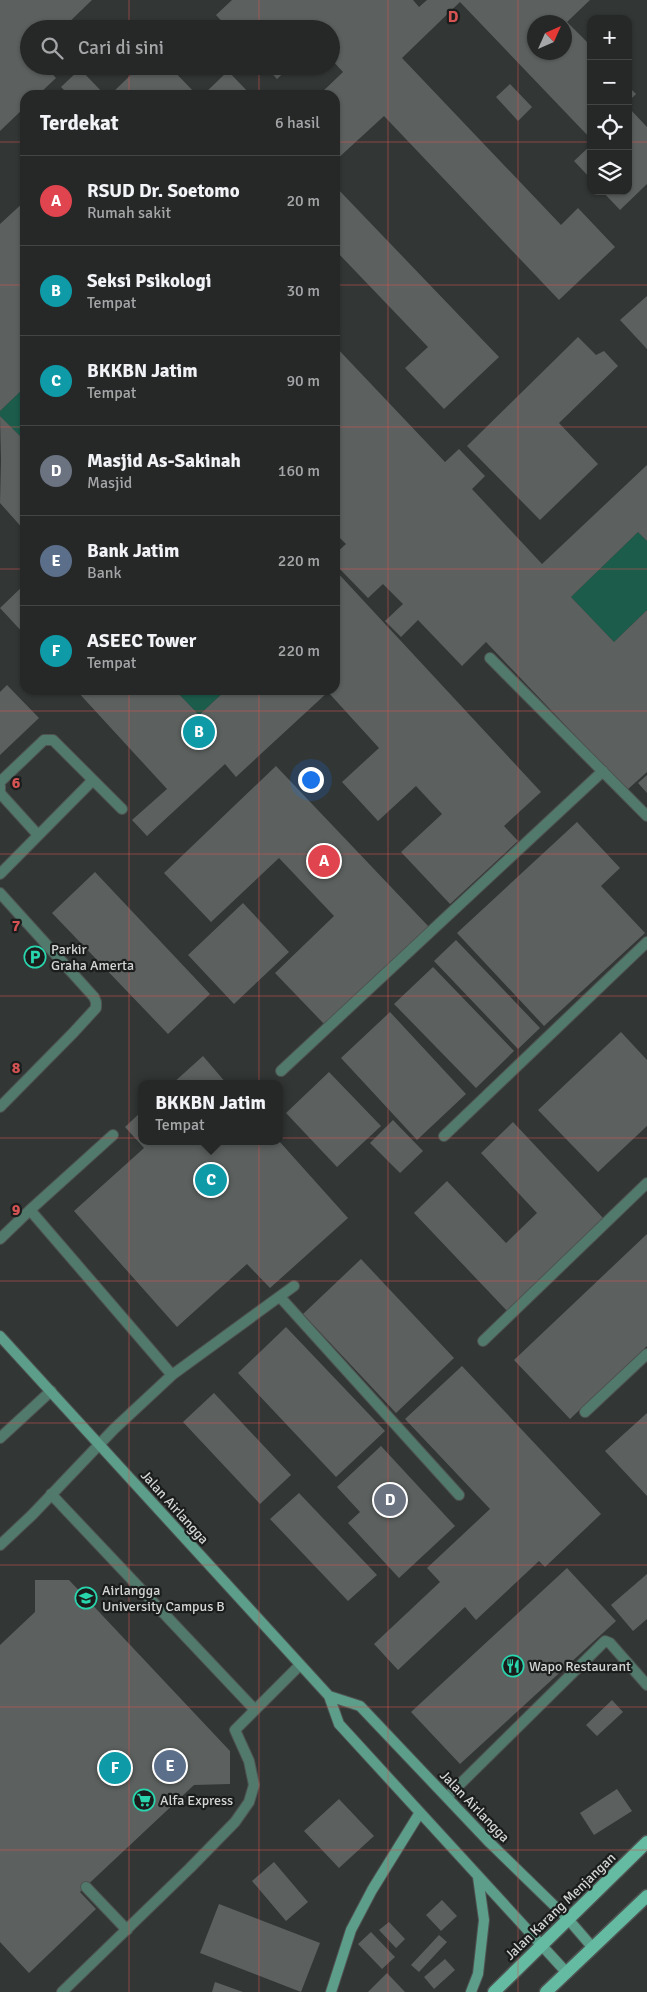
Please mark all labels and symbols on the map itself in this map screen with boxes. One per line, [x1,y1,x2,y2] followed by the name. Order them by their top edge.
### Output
[448,7,459,27] text: D
[527,15,572,60] north arrow
[183,713,215,751] pin: B
[298,767,324,793] your location
[12,773,21,793] text: 6
[308,842,340,880] pin: A
[12,916,21,936] text: 7
[51,941,134,974] place label: Parkir Graha Amerta
[23,945,47,969] parking icon: Parkir Graha Amerta
[12,1058,21,1078] text: 8
[195,1161,227,1199] pin: C
[12,1200,21,1220] text: 9
[137,1467,212,1548] street label: Jalan Airlangga
[374,1481,406,1519] pin: D
[102,1582,225,1615] place label: Airlangga University Campus B
[74,1586,98,1610] school or university icon: Airlangga University Campus B
[501,1654,525,1678] restaurant icon: Wapo Restaurant
[529,1658,631,1675] place label: Wapo Restaurant
[154,1747,186,1785] pin: E
[99,1749,131,1787] pin: F
[436,1767,513,1846] street label: Jalan Airlangga
[132,1788,156,1812] supermarket icon: Alfa Express
[160,1792,233,1809] place label: Alfa Express
[501,1849,619,1964] street label: Jalan Karang Menjangan

